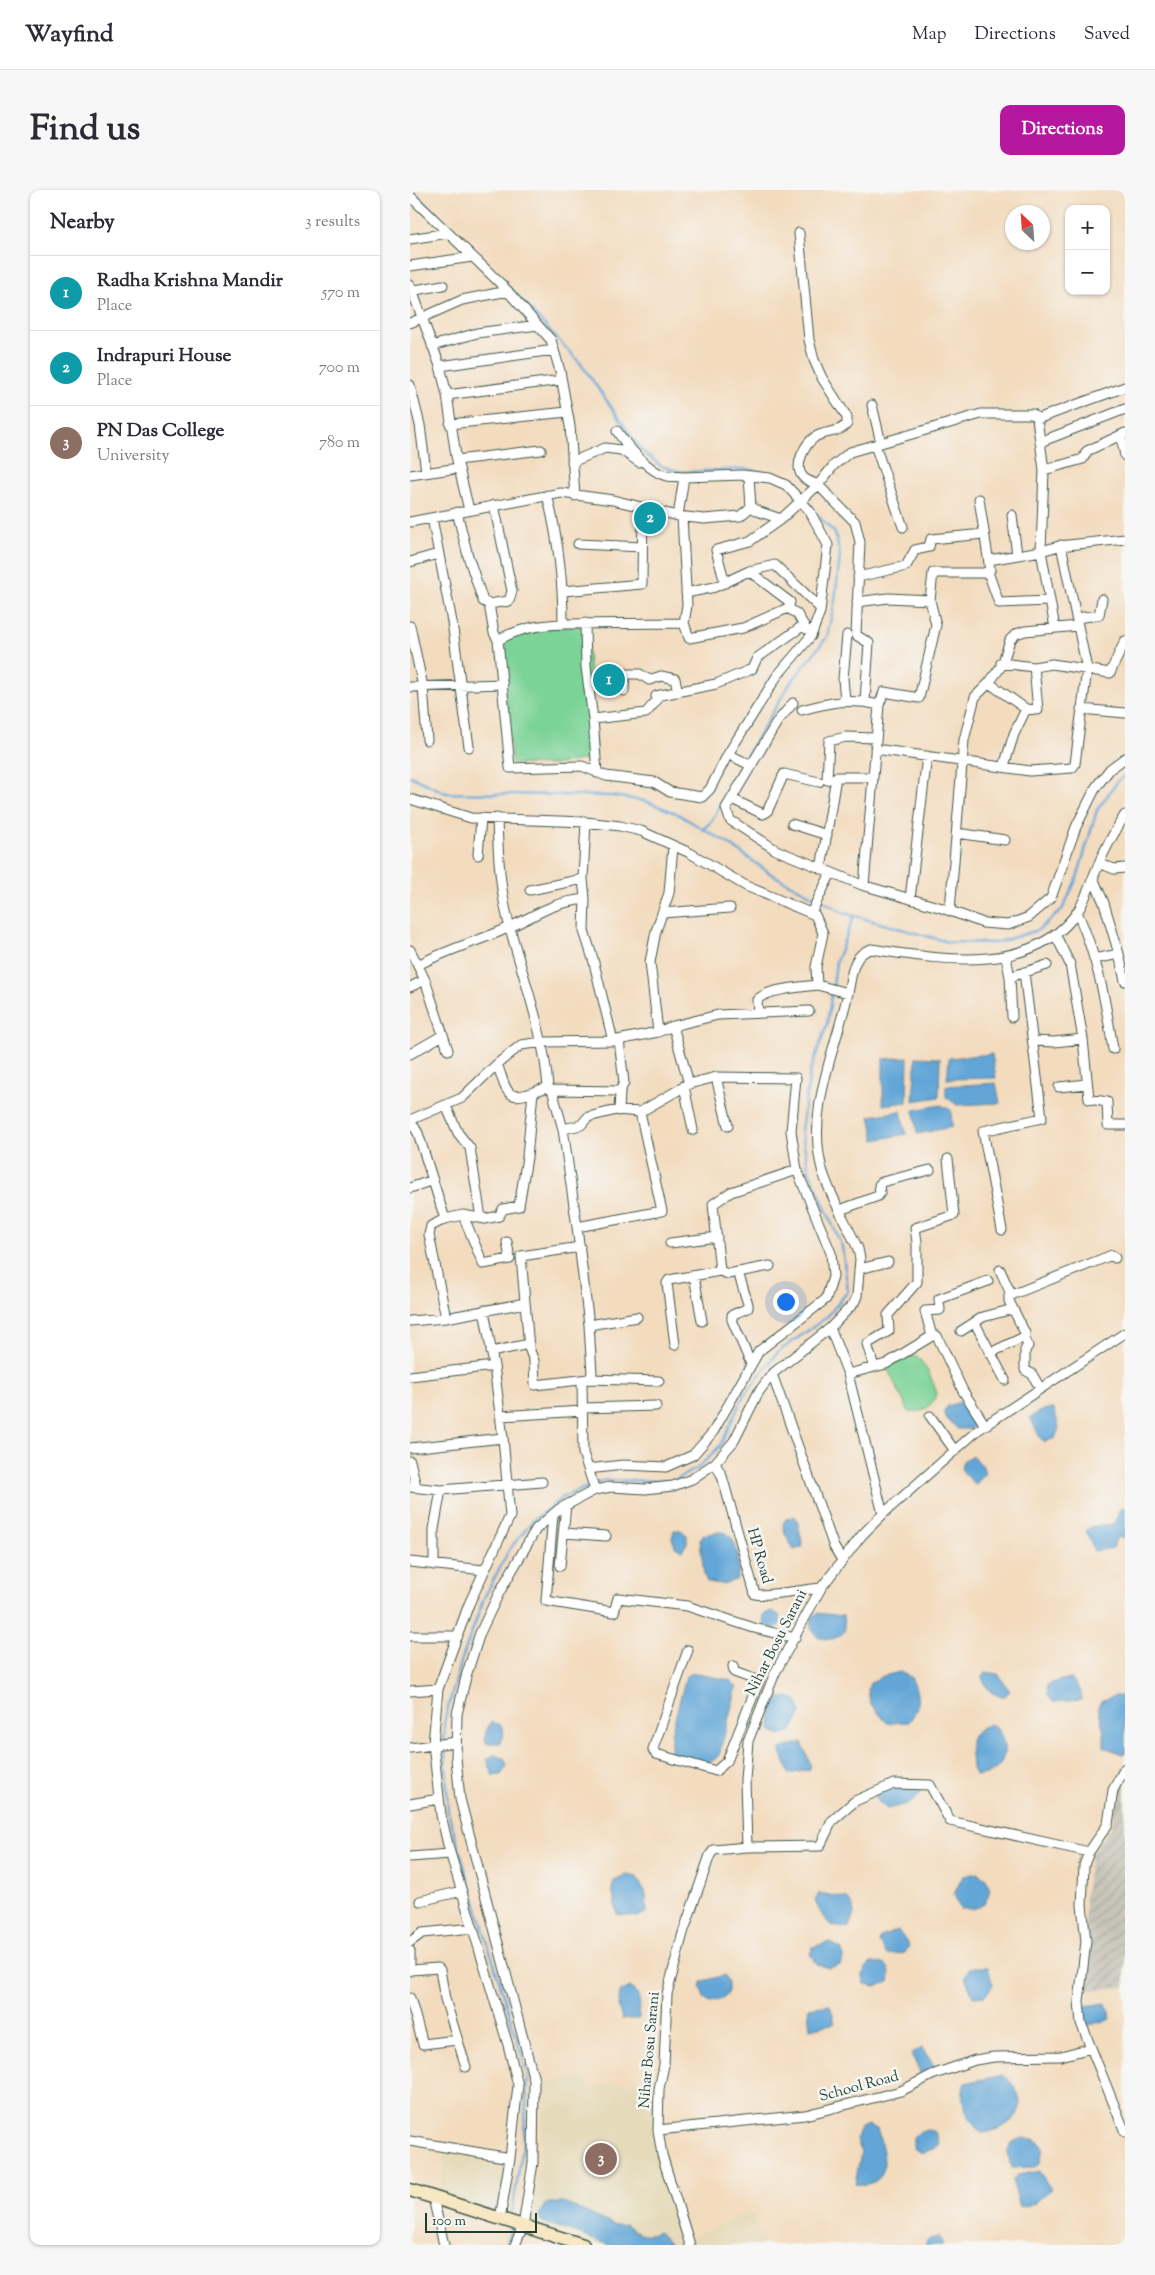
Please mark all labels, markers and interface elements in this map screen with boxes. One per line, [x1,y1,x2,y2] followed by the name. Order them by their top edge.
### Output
[25,18,113,52] text: Wayfind
[912,22,947,48] text: Map
[975,22,1056,48] text: Directions
[1084,22,1130,48] text: Saved
[30,105,140,156] text: Find us
[1000,105,1125,155] button: Directions
[1005,205,1050,250] north arrow
[1065,205,1110,295] map controls
[1065,205,1110,250] button: +
[50,208,115,238] text: Nearby
[305,211,360,234] text: 3 results
[1065,250,1110,295] button: −
[97,268,283,295] text: Radha Krishna Mandir
[63,282,69,305] text: 1
[322,282,360,305] text: 570 m
[97,295,132,318] text: Place
[97,343,231,370] text: Indrapuri House
[62,357,70,380] text: 2
[319,357,360,380] text: 700 m
[97,370,132,393] text: Place
[97,418,224,445] text: PN Das College
[63,432,69,455] text: 3
[319,432,360,455] text: 780 m
[97,445,170,468] text: University
[634,499,666,537] pin: 2
[593,661,625,699] pin: 1
[773,1289,799,1315] your location
[741,1526,777,1587] street label: HP Road
[741,1586,813,1700] street label: Nihar Bosu Sarani
[634,1991,666,2109] street label: Nihar Bosu Sarani
[817,2066,902,2108] street label: School Road
[585,2140,617,2178] pin: 3
[425,2210,538,2233] scale bar
[432,2212,466,2232] text: 100 m

